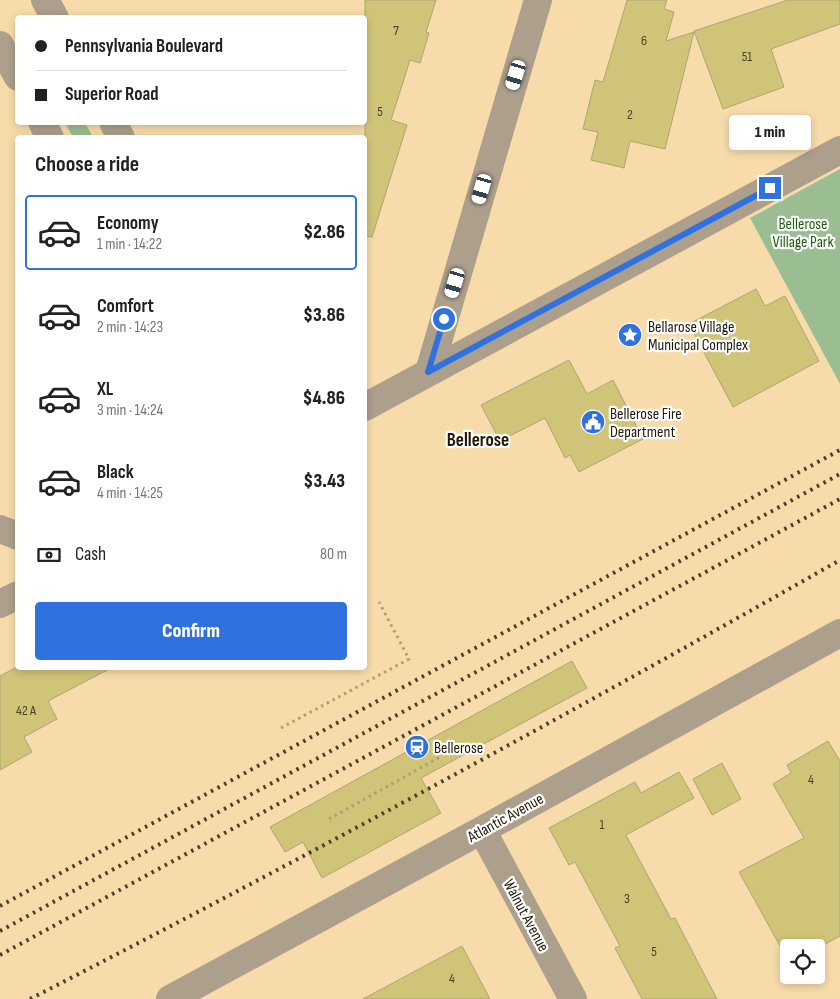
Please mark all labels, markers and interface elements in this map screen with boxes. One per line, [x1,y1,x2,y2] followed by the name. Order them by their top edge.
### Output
[393,22,399,39] house number: 7
[641,32,647,49] house number: 6
[65,35,223,58] text: Pennsylvania Boulevard
[742,48,752,65] house number: 51
[504,58,527,92] car
[65,83,159,106] text: Superior Road
[377,103,383,120] house number: 5
[627,106,633,123] house number: 2
[729,116,811,150] callout: 1 min
[755,123,785,142] text: 1 min
[35,151,139,178] text: Choose a ride
[470,173,493,205] car
[759,177,781,199] route end
[37,210,82,255] icon: car
[97,212,159,235] text: Economy
[773,215,834,252] park label: Bellerose Village Park
[304,221,345,244] text: $2.86
[97,235,162,254] text: 1 min · 14:22
[443,266,466,300] car
[37,293,82,338] icon: car
[97,295,154,318] text: Comfort
[303,304,345,327] text: $3.86
[433,308,455,330] route start
[97,318,163,337] text: 2 min · 14:23
[648,318,748,355] place label: Bellarose Village Municipal Complex
[617,322,643,348] place icon: Bellarose Village Municipal Complex
[37,376,82,421] icon: car
[97,378,113,401] text: XL
[303,387,345,410] text: $4.86
[97,401,163,420] text: 3 min · 14:24
[610,405,682,442] place label: Bellerose Fire Department
[580,409,606,435] public building icon: Bellerose Fire Department
[447,429,509,452] district label: Bellerose
[37,459,82,504] icon: car
[97,461,134,484] text: Black
[304,470,345,493] text: $3.43
[97,484,163,503] text: 4 min · 14:25
[35,541,63,569] icon: cash
[75,543,106,566] text: Cash
[320,545,347,564] text: 80 m
[35,602,347,660] button: Confirm
[16,702,37,719] house number: 42 A
[404,734,430,760] station icon: Bellerose
[434,739,483,758] place label: Bellerose
[808,771,814,788] house number: 4
[464,790,547,847] street label: Atlantic Avenue
[600,816,605,833] house number: 1
[499,876,553,955] street label: Walnut Avenue
[624,890,630,907] house number: 3
[780,939,825,984] map controls
[780,939,825,984] button: locate
[651,943,657,960] house number: 5
[449,970,455,987] house number: 4

